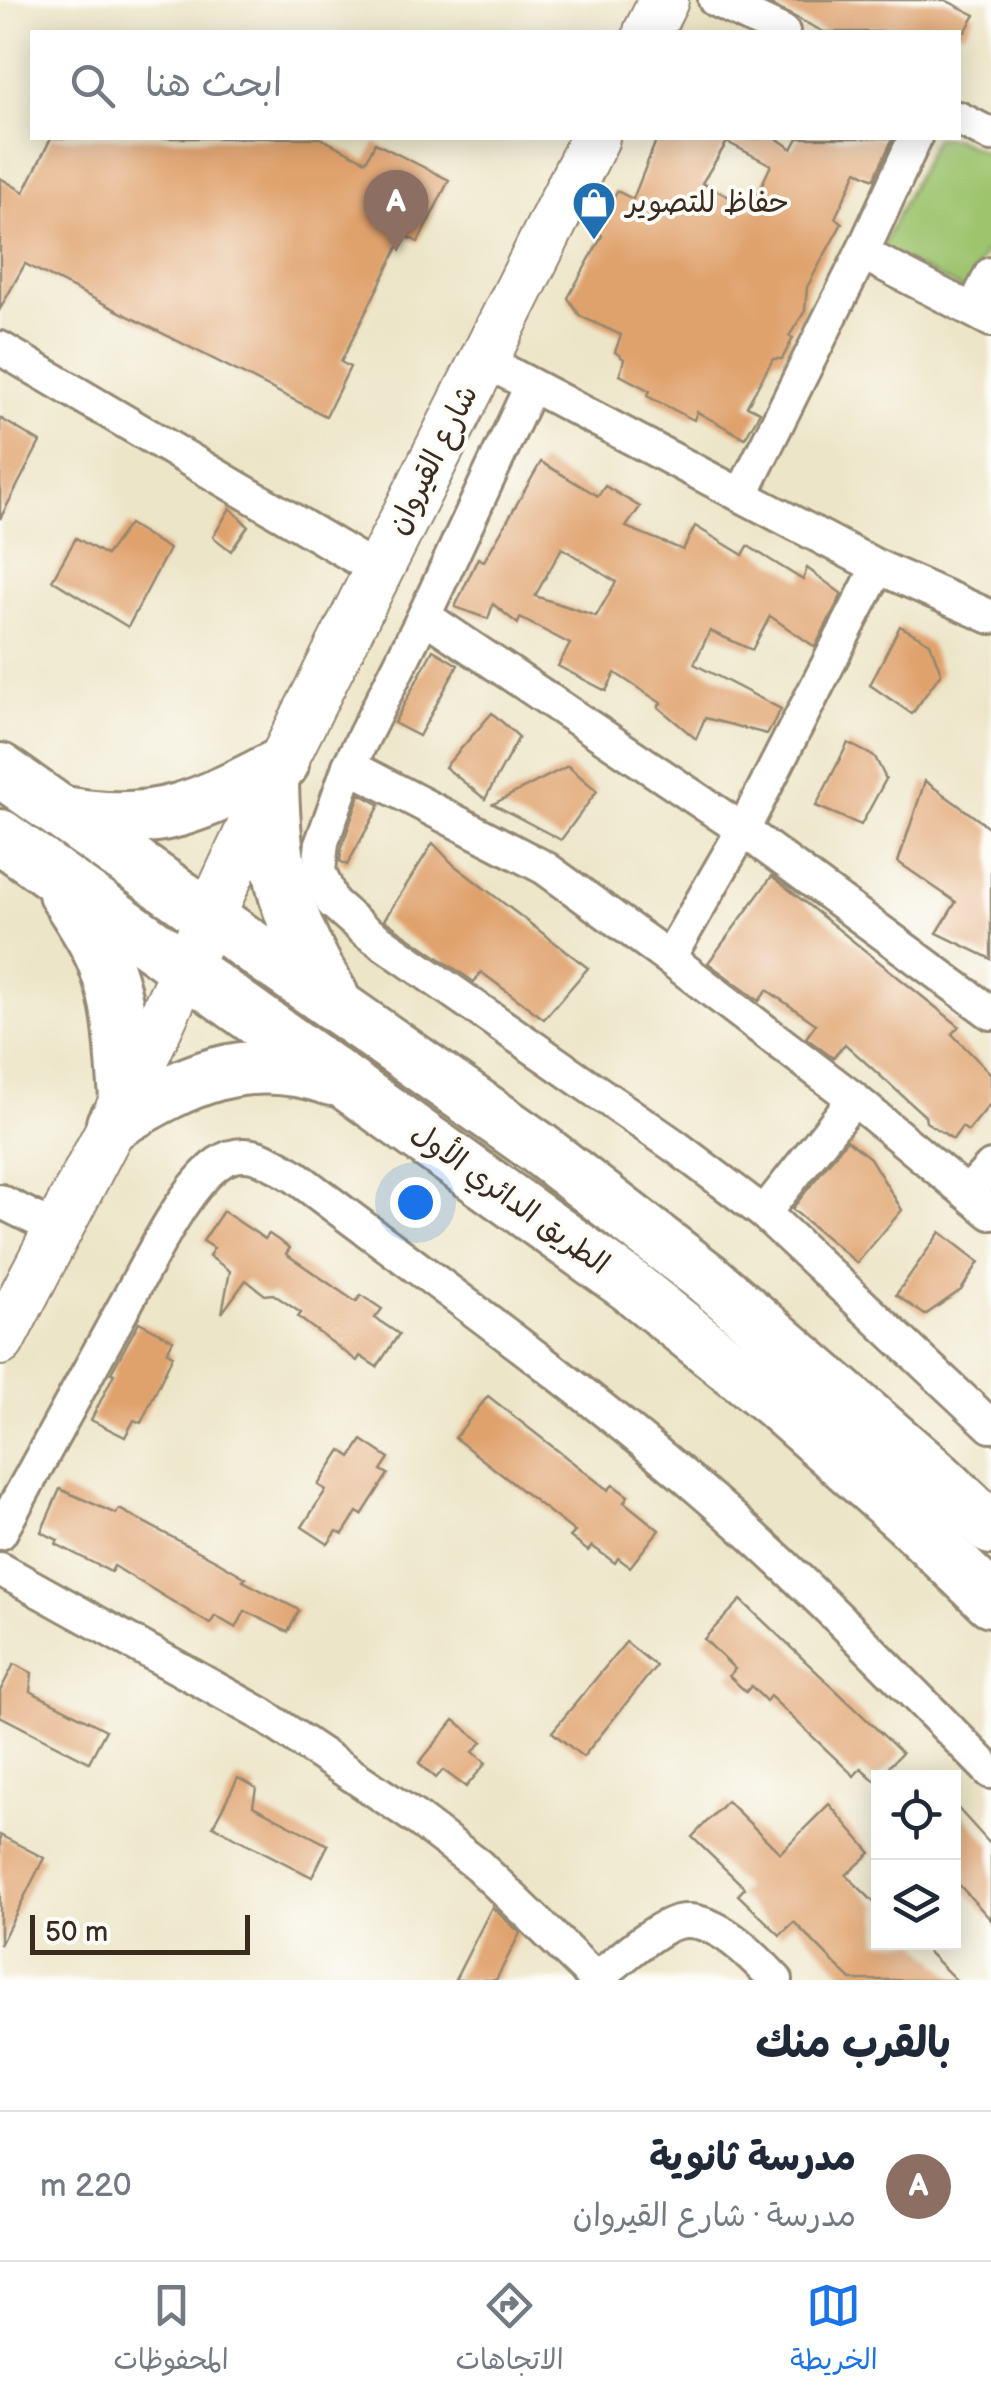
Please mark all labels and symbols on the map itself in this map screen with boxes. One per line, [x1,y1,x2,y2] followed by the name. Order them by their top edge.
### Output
[364,170,428,252] pin: A
[571,180,617,241] shop icon: حفاظ للتصوير
[623,185,789,222] place label: حفاظ للتصوير
[380,379,488,542] street label: شارع القيروان
[403,1113,618,1284] street label: الطريق الدائري الأول
[390,1177,441,1228] your location
[30,1910,250,1954] scale bar

